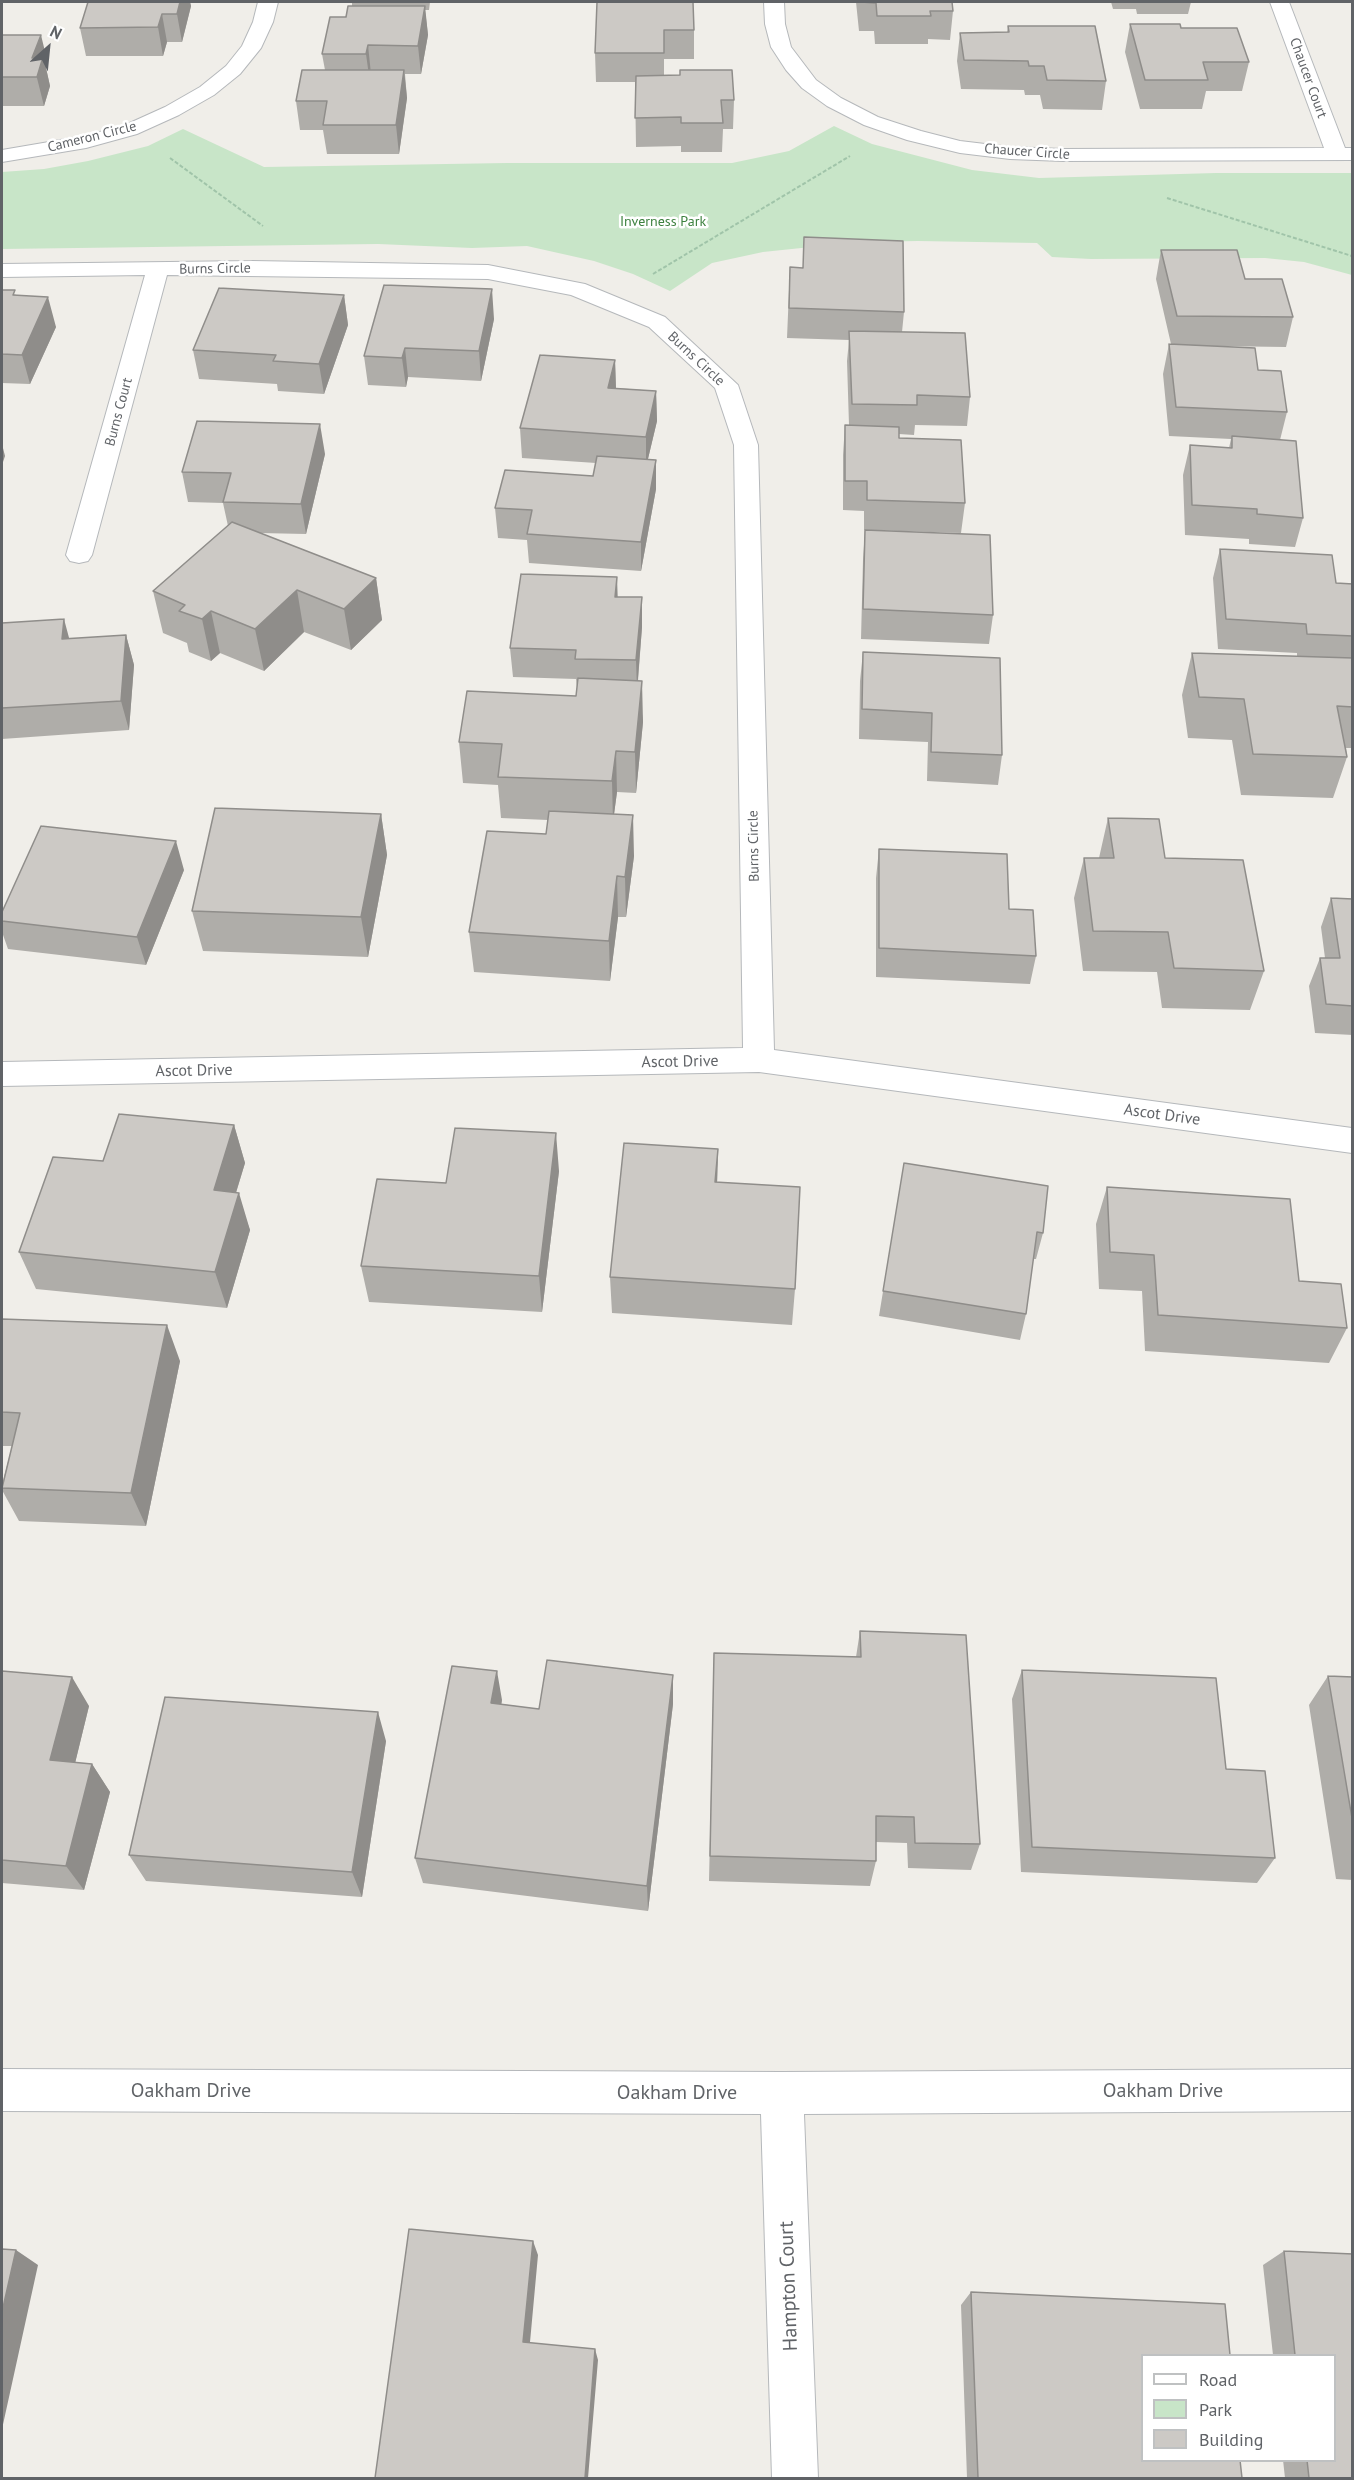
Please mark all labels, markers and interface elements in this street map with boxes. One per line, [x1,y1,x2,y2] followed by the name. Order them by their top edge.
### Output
[18,18,78,78] north arrow
[47,21,65,43] text: N
[1286,36,1330,120] street label: Chaucer Court
[46,118,138,156] street label: Cameron Circle
[984,141,1070,163] street label: Chaucer Circle
[620,214,706,230] park label: Inverness Park
[179,260,251,278] street label: Burns Circle
[664,328,728,390] street label: Burns Circle
[102,376,136,448] street label: Burns Court
[745,810,763,882] street label: Burns Circle
[641,1052,719,1072] street label: Ascot Drive
[155,1061,233,1081] street label: Ascot Drive
[1123,1100,1201,1130] street label: Ascot Drive
[131,2079,251,2103] street label: Oakham Drive
[1103,2079,1223,2103] street label: Oakham Drive
[617,2081,737,2105] street label: Oakham Drive
[775,2220,803,2352] street label: Hampton Court
[1141,2354,1336,2462] legend
[1199,2368,1237,2391] text: Road
[1199,2398,1232,2421] text: Park
[1199,2428,1263,2451] text: Building

